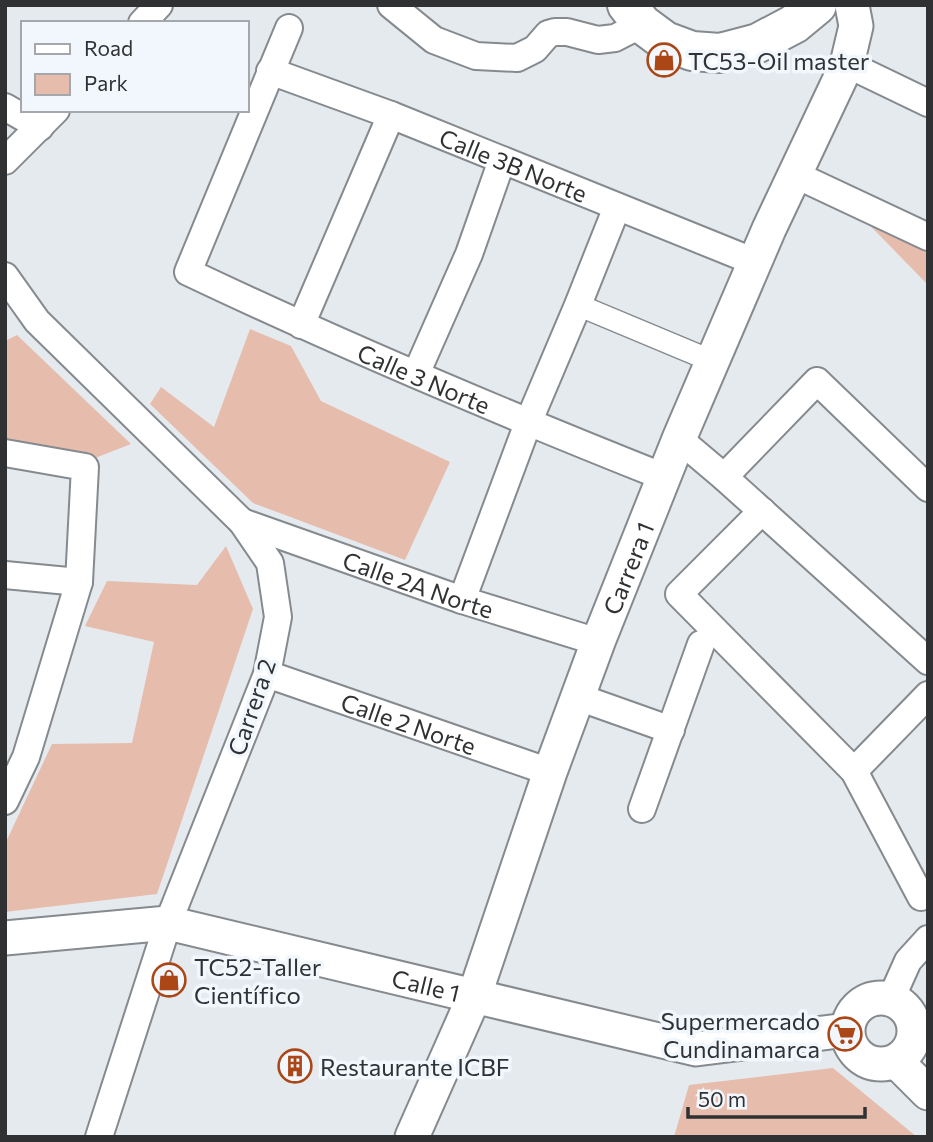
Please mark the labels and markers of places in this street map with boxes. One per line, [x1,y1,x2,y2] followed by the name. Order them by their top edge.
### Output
[645,41,683,79] shop icon: TC53-Oil master
[688,46,870,75] place label: TC53-Oil master
[194,952,322,1009] place label: TC52-Taller Científico
[150,961,188,999] shop icon: TC52-Taller Científico
[661,1006,820,1063] place label: Supermercado Cundinamarca
[826,1015,864,1053] supermarket icon: Supermercado Cundinamarca
[276,1047,314,1085] building icon: Restaurante ICBF
[320,1052,510,1081] place label: Restaurante ICBF

